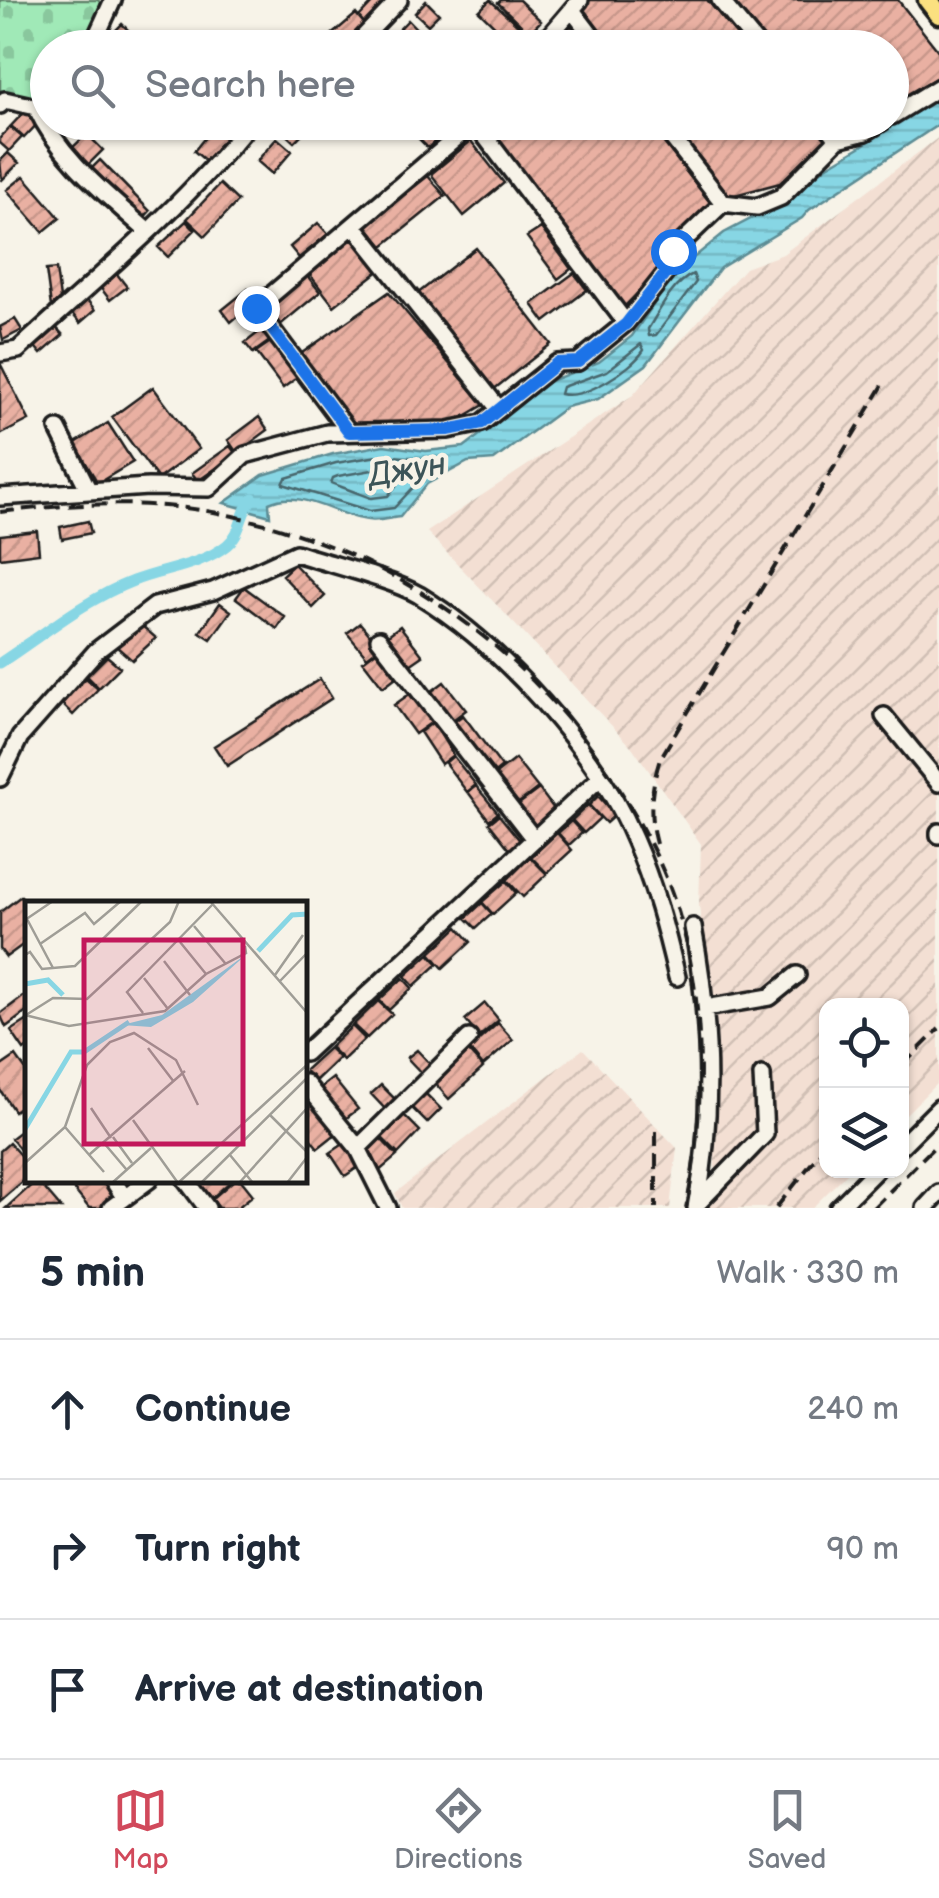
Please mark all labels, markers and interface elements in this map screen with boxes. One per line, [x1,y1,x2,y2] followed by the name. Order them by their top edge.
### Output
[30,30,909,140] search box
[65,58,120,113] icon: search
[145,63,356,108] text: Search here
[651,229,697,275] route start
[234,286,280,332] route end
[364,445,449,496] water label: Джун
[25,901,308,1183] inset map
[819,998,909,1178] map controls
[819,998,909,1088] button: locate
[819,1088,909,1178] button: layers
[40,1248,145,1299] text: 5 min
[717,1254,899,1293] text: Walk · 330 m
[40,1382,95,1437] icon: ahead
[135,1387,291,1432] text: Continue
[807,1390,899,1429] text: 240 m
[40,1522,95,1577] icon: right
[135,1527,300,1572] text: Turn right
[827,1530,899,1569] text: 90 m
[40,1662,95,1717] icon: arrive
[135,1667,484,1712] text: Arrive at destination
[113,1783,169,1876] tab: Map
[394,1783,523,1876] tab: Directions
[748,1783,826,1876] tab: Saved

